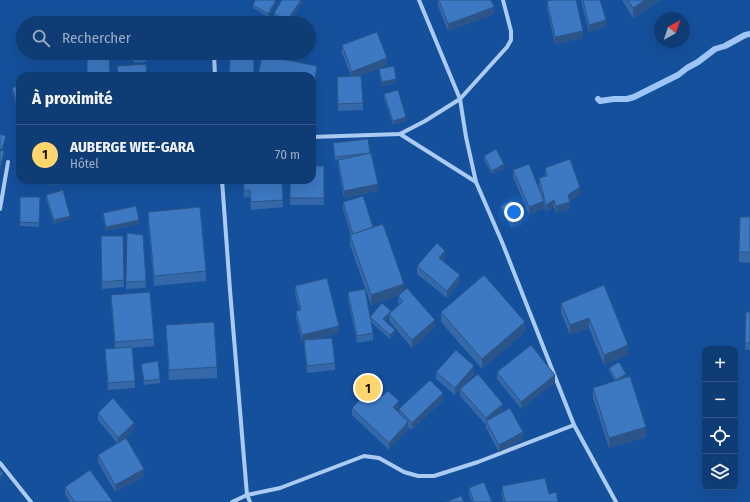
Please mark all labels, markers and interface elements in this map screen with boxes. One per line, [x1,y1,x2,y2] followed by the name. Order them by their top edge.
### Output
[654,12,690,48] north arrow
[16,16,316,60] search box
[30,27,52,49] icon: search
[62,29,131,47] text: Rechercher
[32,88,113,109] text: À proximité
[70,138,194,156] text: AUBERGE WEE-GARA
[42,147,48,162] text: 1
[275,147,300,162] text: 70 m
[70,156,99,171] text: Hôtel
[504,202,524,222] your location
[702,346,738,490] map controls
[702,346,738,382] button: +
[355,373,381,403] pin: 1
[702,382,738,418] button: −
[702,418,738,454] button: locate
[702,454,738,490] button: layers

